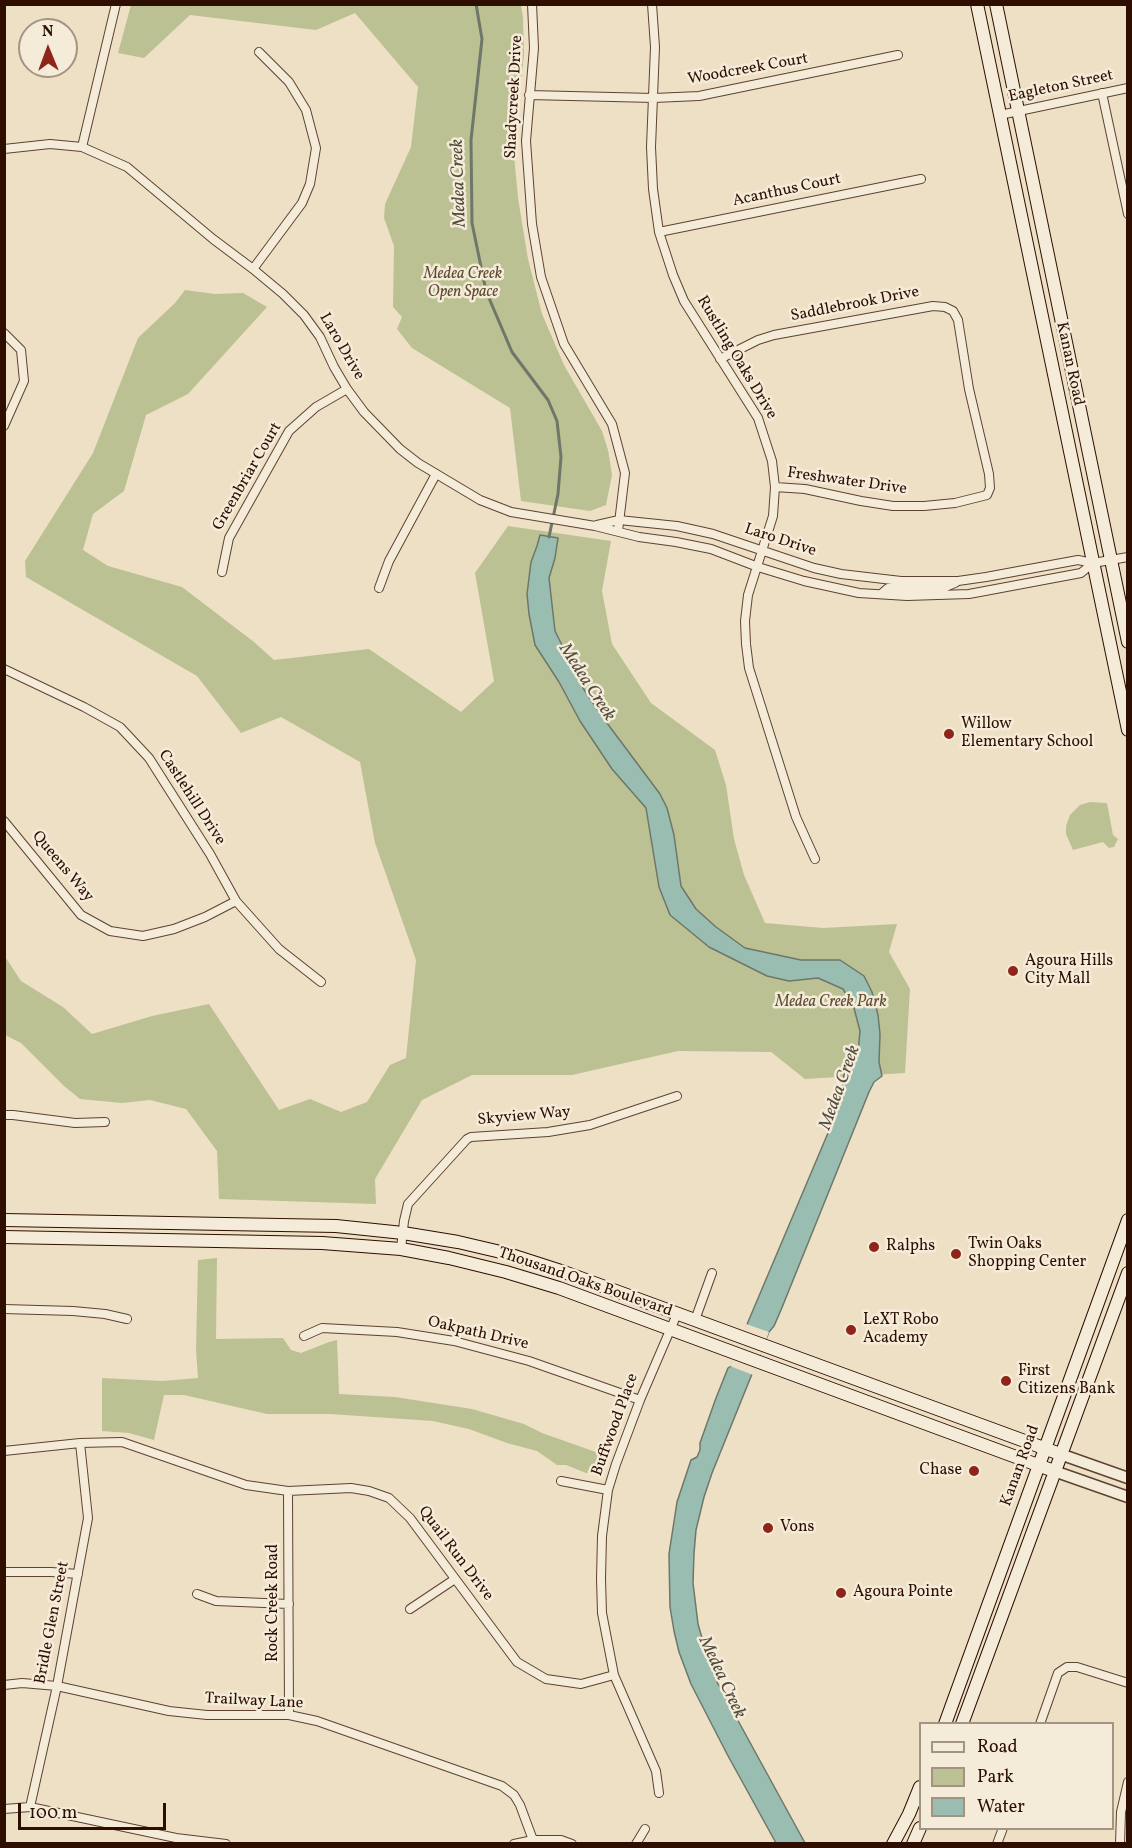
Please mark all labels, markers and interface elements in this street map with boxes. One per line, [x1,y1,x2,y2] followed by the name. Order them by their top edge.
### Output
[18,18,78,78] north arrow
[42,21,54,43] text: N
[502,35,528,159] street label: Shadycreek Drive
[686,50,810,90] street label: Woodcreek Court
[1007,67,1115,107] street label: Eagleton Street
[448,139,472,227] water label: Medea Creek
[731,170,843,212] street label: Acanthus Court
[424,265,502,303] park label: Medea Creek Open Space
[789,283,921,327] street label: Saddlebrook Drive
[692,293,780,423] street label: Rustling Oaks Drive
[314,310,368,384] street label: Laro Drive
[1051,320,1087,408] street label: Kanan Road
[209,420,287,534] street label: Greenbriar Court
[786,464,908,500] street label: Freshwater Drive
[742,520,818,562] street label: Laro Drive
[553,640,619,726] water label: Medea Creek
[961,715,1093,753] place label: Willow Elementary School
[942,727,956,741] marker: Willow Elementary School
[153,747,229,849] street label: Castlehill Drive
[27,828,97,906] street label: Queens Way
[1025,952,1113,990] place label: Agoura Hills City Mall
[1006,964,1020,978] marker: Agoura Hills City Mall
[775,993,887,1013] park label: Medea Creek Park
[816,1043,866,1133] water label: Medea Creek
[477,1103,571,1131] street label: Skyview Way
[968,1235,1086,1273] place label: Twin Oaks Shopping Center
[886,1237,935,1257] place label: Ralphs
[867,1240,881,1254] marker: Ralphs
[495,1244,675,1322] street label: Thousand Oaks Boulevard
[949,1247,963,1261] marker: Twin Oaks Shopping Center
[863,1311,939,1349] place label: LeXT Robo Academy
[426,1313,530,1355] street label: Oakpath Drive
[844,1323,858,1337] marker: LeXT Robo Academy
[1018,1362,1115,1400] place label: First Citizens Bank
[589,1371,643,1479] street label: Buffwood Place
[999,1374,1013,1388] marker: First Citizens Bank
[997,1423,1045,1509] street label: Kanan Road
[920,1461,962,1481] place label: Chase
[967,1464,981,1478] marker: Chase
[413,1503,497,1605] street label: Quail Run Drive
[780,1518,814,1538] place label: Vons
[761,1521,775,1535] marker: Vons
[264,1544,284,1662] street label: Rock Creek Road
[32,1560,74,1686] street label: Bridle Glen Street
[853,1583,953,1603] place label: Agoura Pointe
[834,1586,848,1600] marker: Agoura Pointe
[693,1633,749,1723] water label: Medea Creek
[204,1690,304,1714] street label: Trailway Lane
[919,1722,1114,1830] legend
[977,1735,1018,1760] text: Road
[977,1765,1014,1790] text: Park
[21,1791,170,1829] scale bar
[977,1795,1025,1820] text: Water
[29,1801,78,1826] text: 100 m

